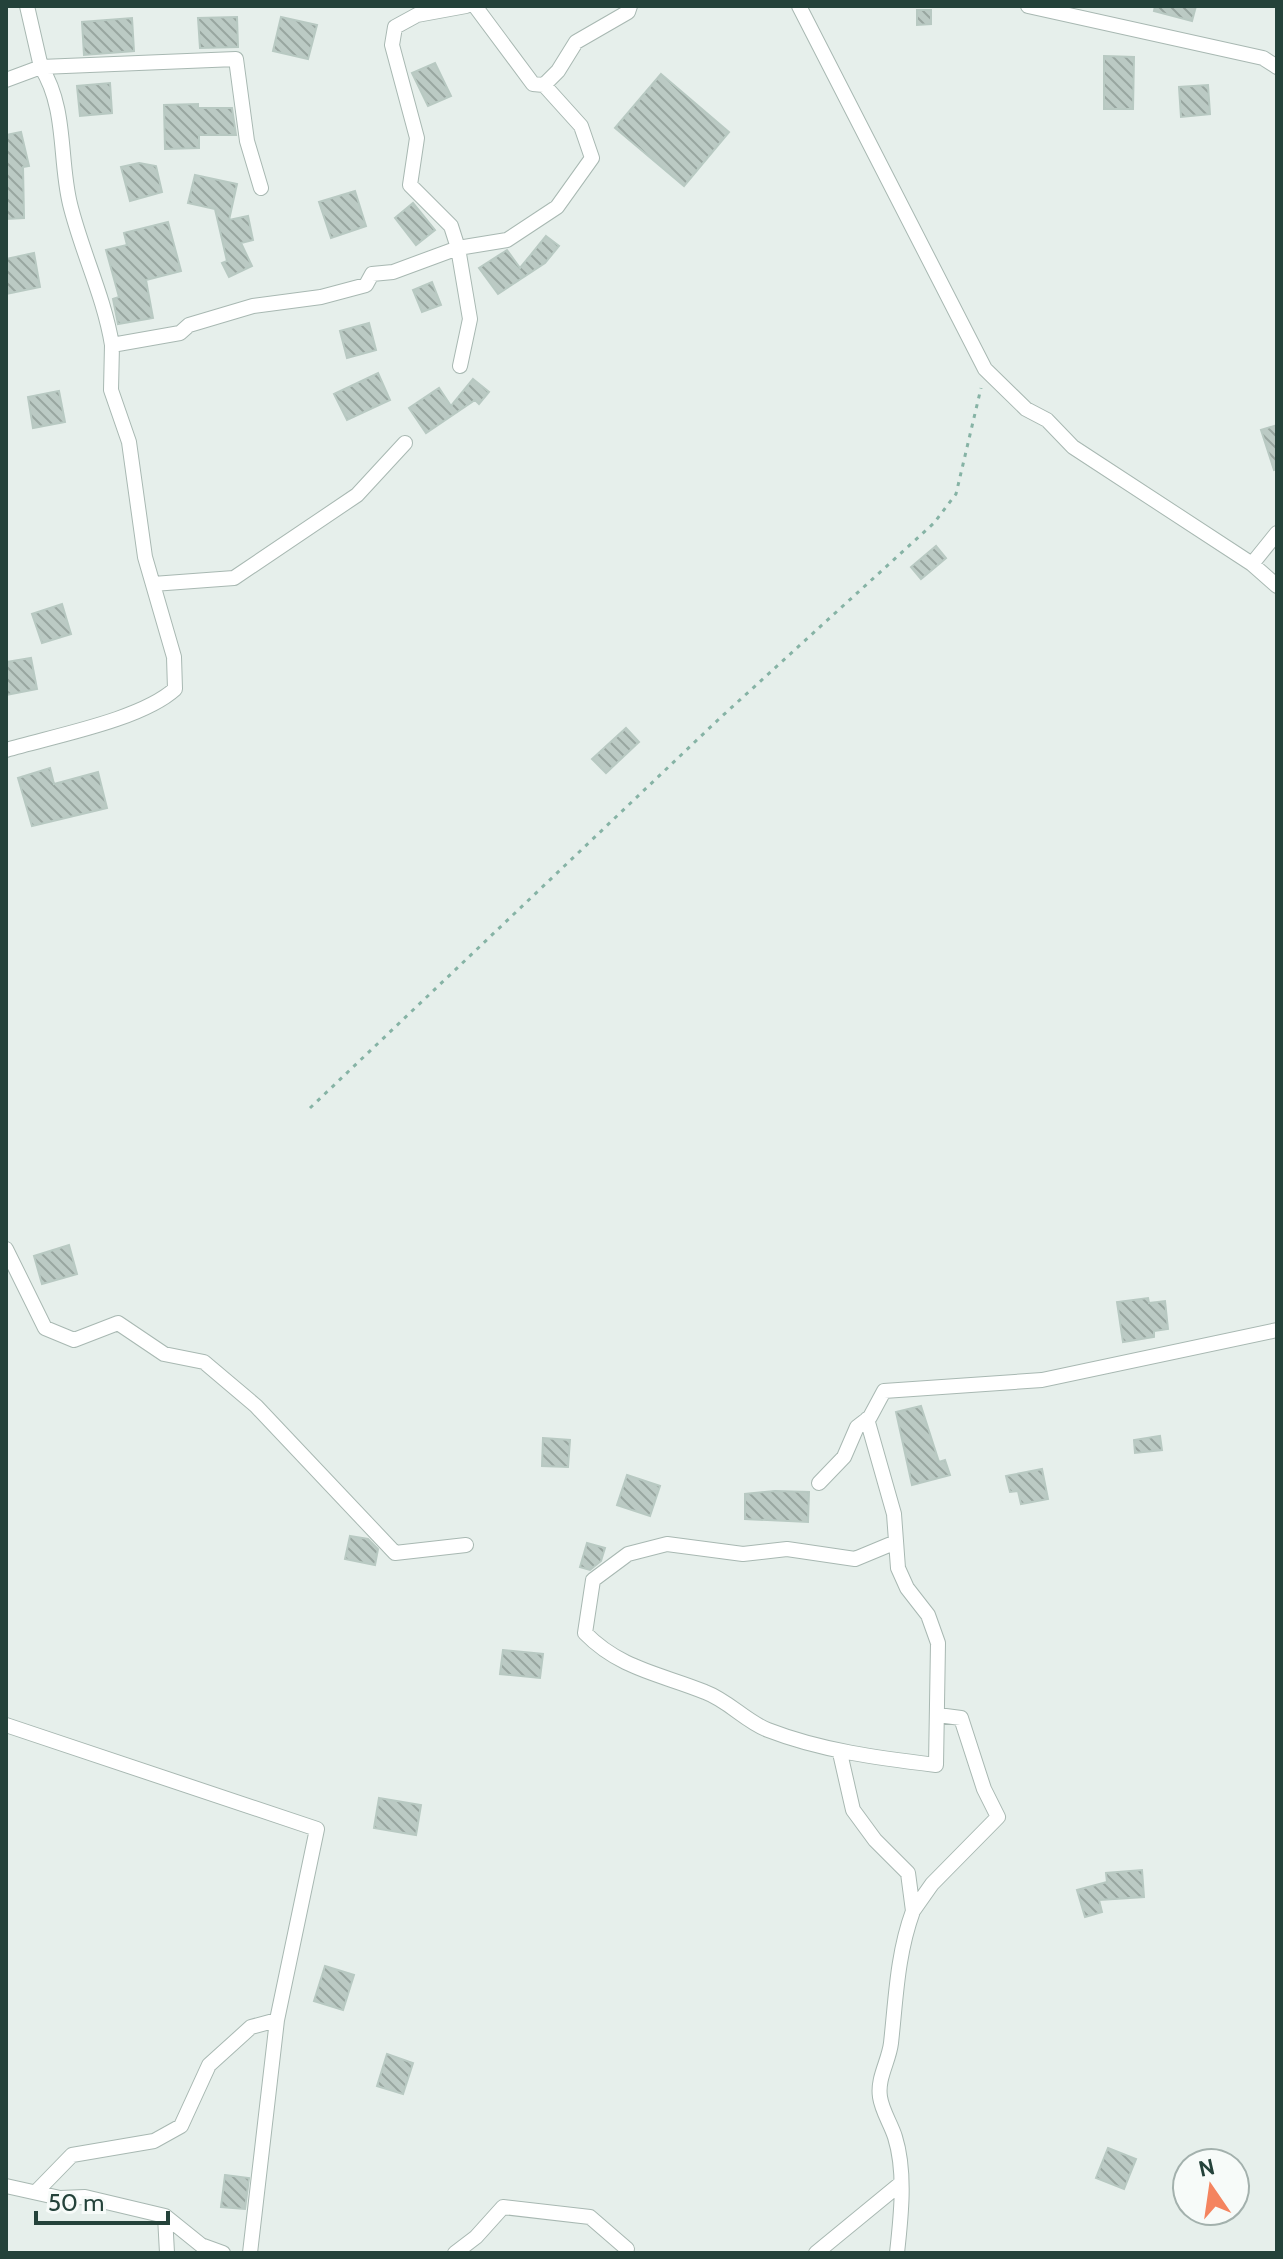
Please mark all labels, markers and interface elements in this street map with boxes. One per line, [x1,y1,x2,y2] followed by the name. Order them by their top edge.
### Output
[1171,2147,1251,2227] north arrow
[1196,2153,1217,2183] text: N
[36,2175,168,2225] scale bar
[48,2188,104,2217] text: 50 m

